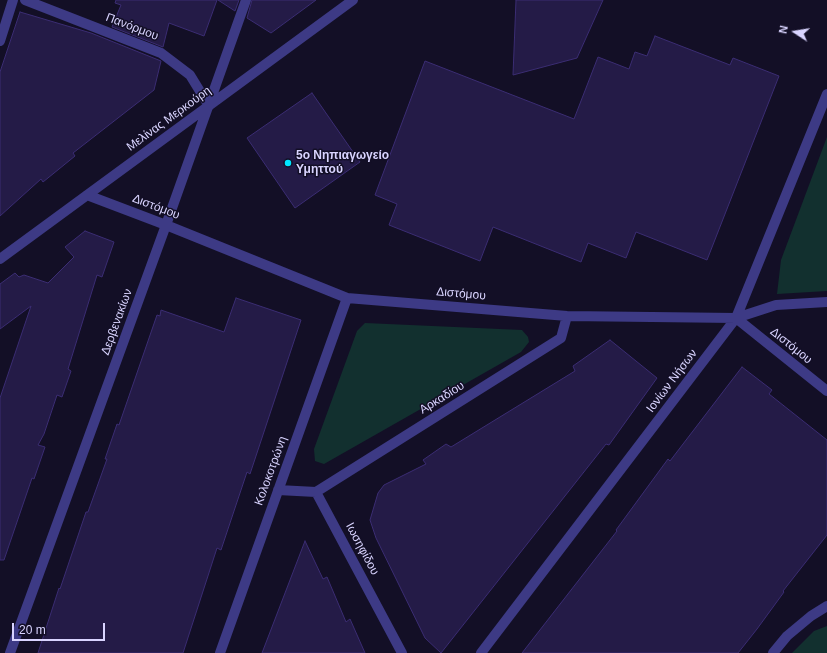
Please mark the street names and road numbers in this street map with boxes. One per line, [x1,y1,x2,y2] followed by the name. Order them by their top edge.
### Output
[104,10,160,44] street label: Πανόρμου
[124,84,214,154] street label: Μελίνας Μερκούρη
[130,191,182,223] street label: Διστόμου
[436,285,486,303] street label: Διστόμου
[98,287,136,357] street label: Δερβενακίων
[767,325,815,367] street label: Διστόμου
[644,347,700,415] street label: Ιονίων Νήσων
[417,379,467,417] street label: Αρκαδίου
[252,434,290,508] street label: Κολοκοτρώνη
[342,520,382,578] street label: Ιωσηφίδου

